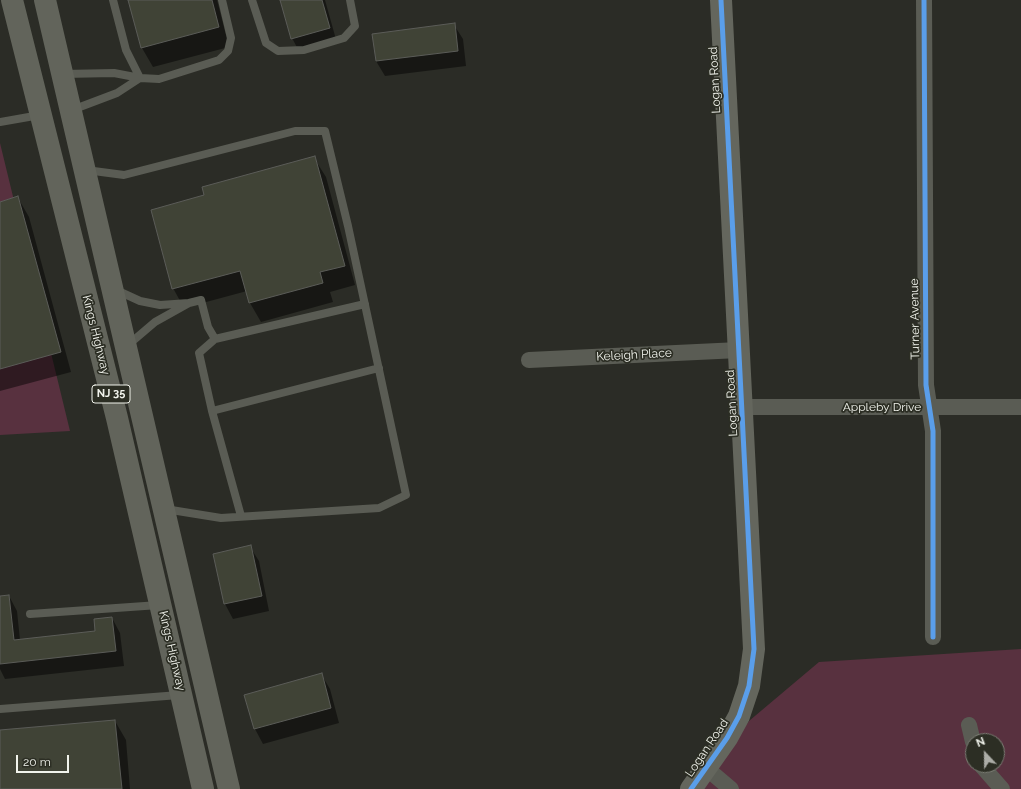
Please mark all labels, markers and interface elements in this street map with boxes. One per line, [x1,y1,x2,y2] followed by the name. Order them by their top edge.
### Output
[706,46,724,114] street label: Logan Road
[907,278,923,360] street label: Turner Avenue
[79,294,113,376] street label: Kings Highway
[596,346,672,364] street label: Keleigh Place
[723,369,741,437] street label: Logan Road
[92,385,130,403] road number: NJ 35
[843,400,921,414] street label: Appleby Drive
[156,610,188,692] street label: Kings Highway
[682,716,732,780] street label: Logan Road
[965,733,1005,773] north arrow
[974,735,987,750] text: N
[18,747,71,773] scale bar
[23,755,51,769] text: 20 m

